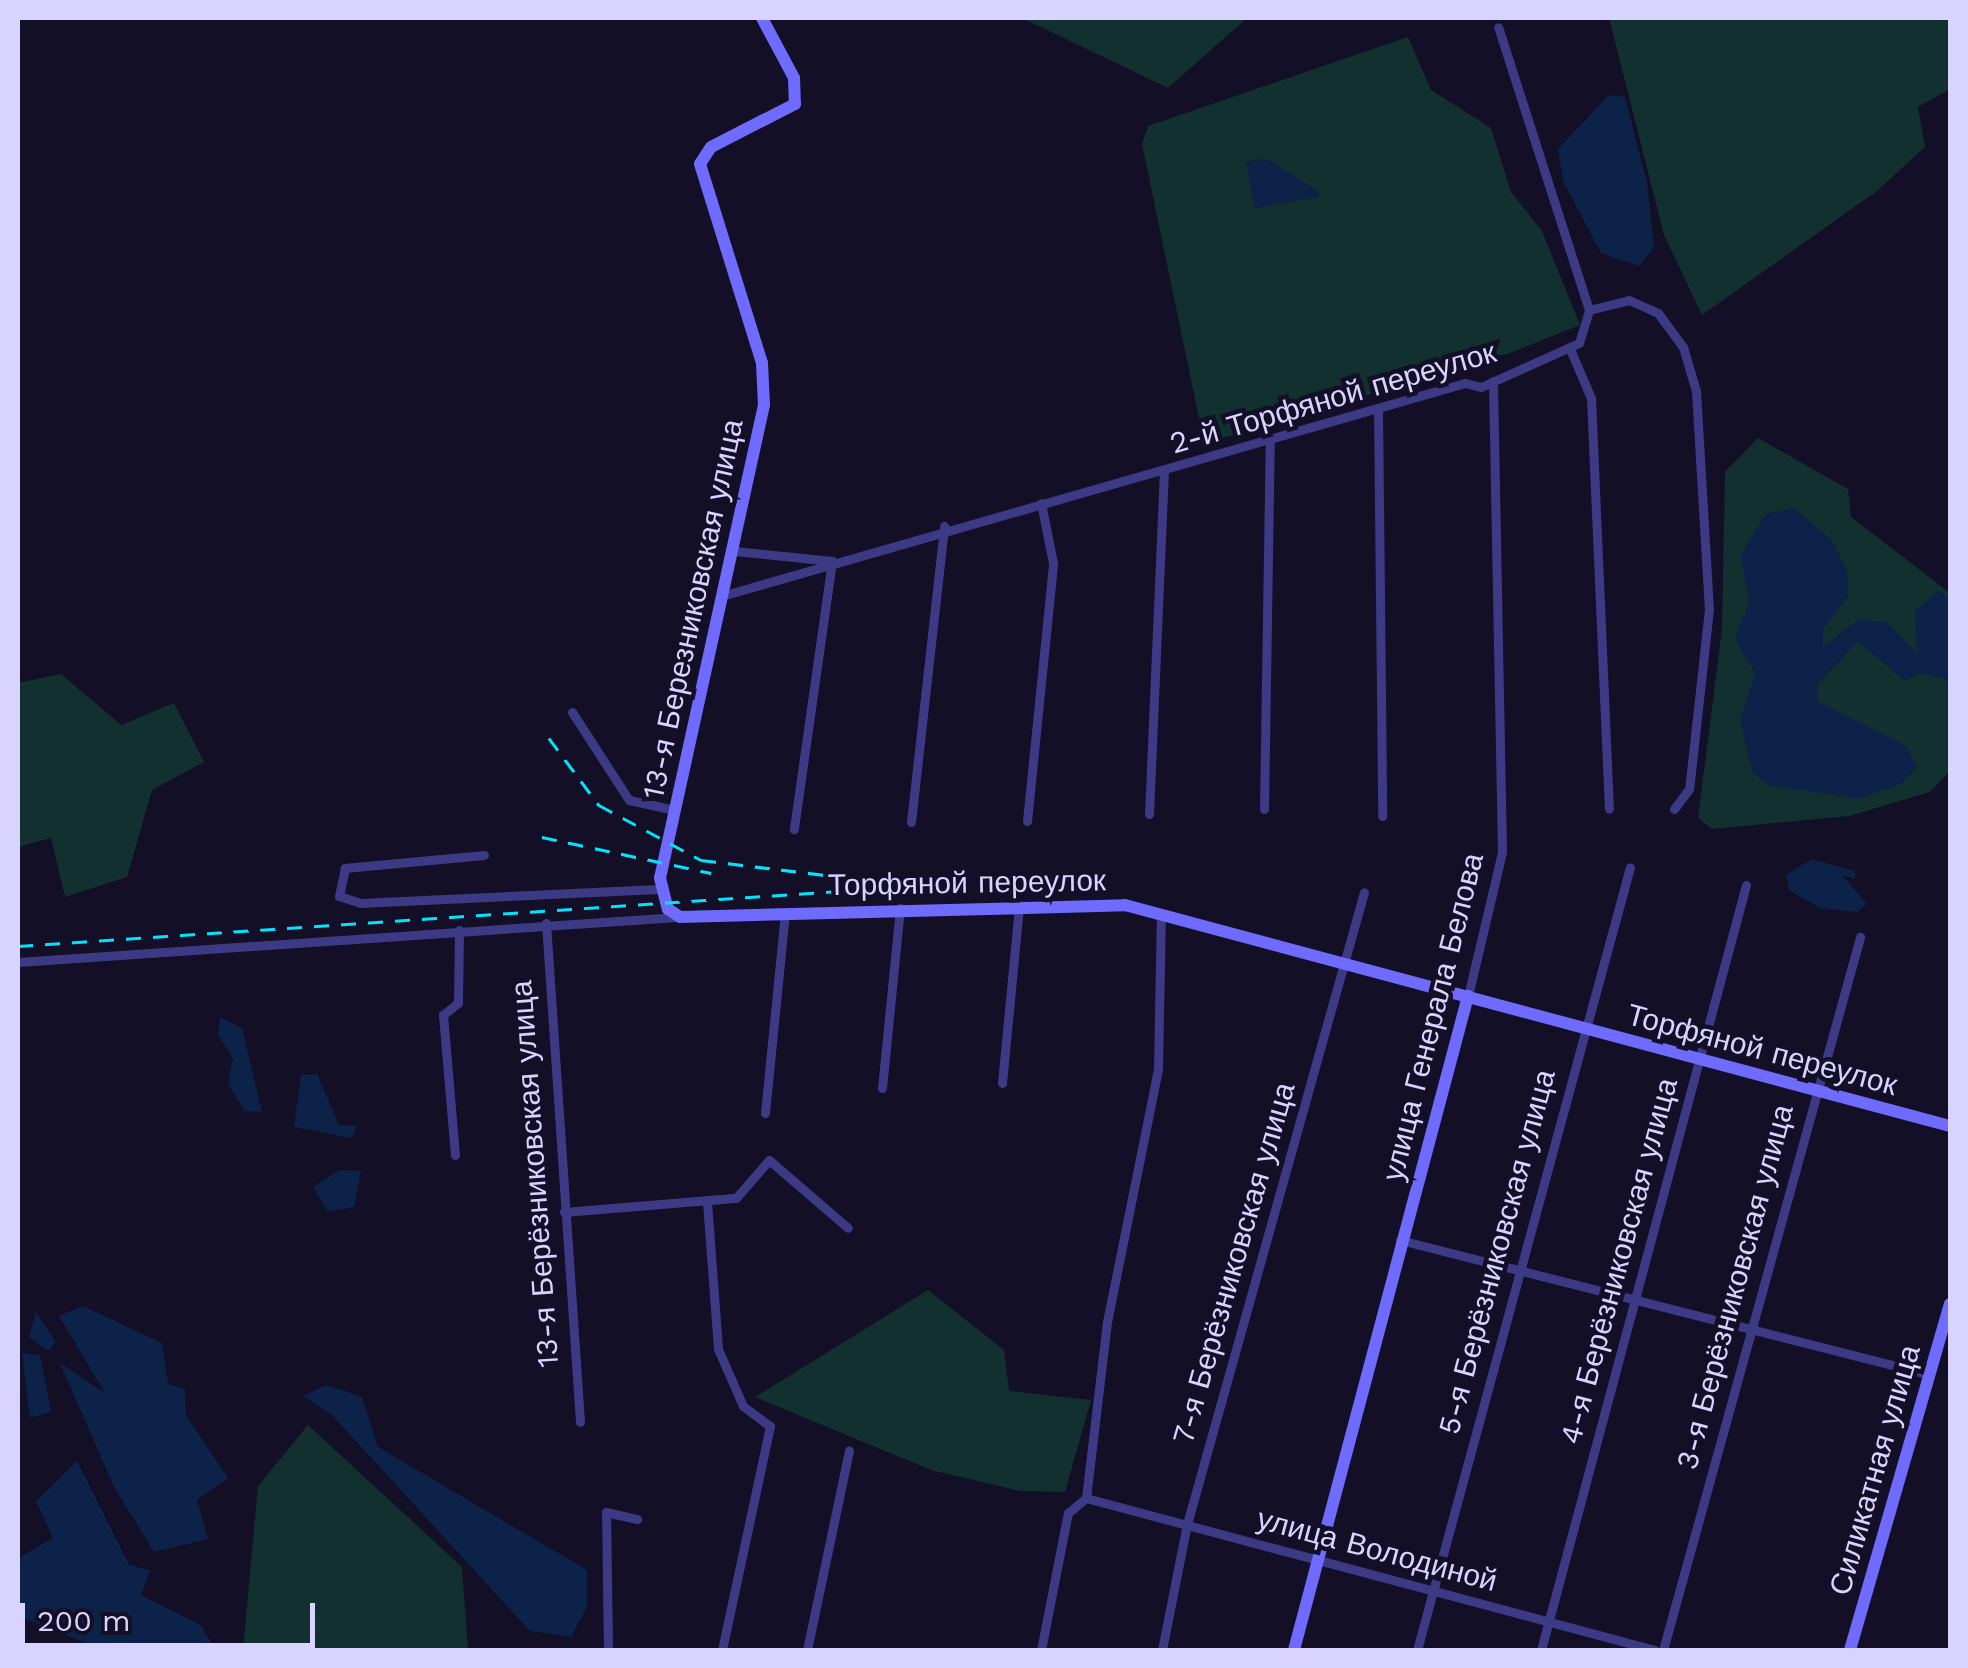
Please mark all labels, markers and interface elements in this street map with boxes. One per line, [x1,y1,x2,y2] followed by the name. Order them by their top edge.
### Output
[1166,334,1500,462] street label: 2-й Торфяной переулок
[635,416,751,802] street label: 13-я Березниковская улица
[1375,849,1491,1185] street label: улица Генерала Белова
[828,863,1106,903] street label: Торфяной переулок
[504,979,566,1369] street label: 13-я Берёзниковская улица
[1623,997,1901,1103] street label: Торфяной переулок
[1431,1066,1563,1438] street label: 5-я Берёзниковская улица
[1553,1074,1685,1448] street label: 4-я Берёзниковская улица
[1165,1078,1303,1448] street label: 7-я Берёзниковская улица
[1669,1101,1801,1473] street label: 3-я Берёзниковская улица
[1822,1341,1928,1599] street label: Силикатная улица
[1253,1501,1501,1599] street label: улица Володиной
[25,1583,320,1645] scale bar
[37,1603,131,1638] text: 200 m

